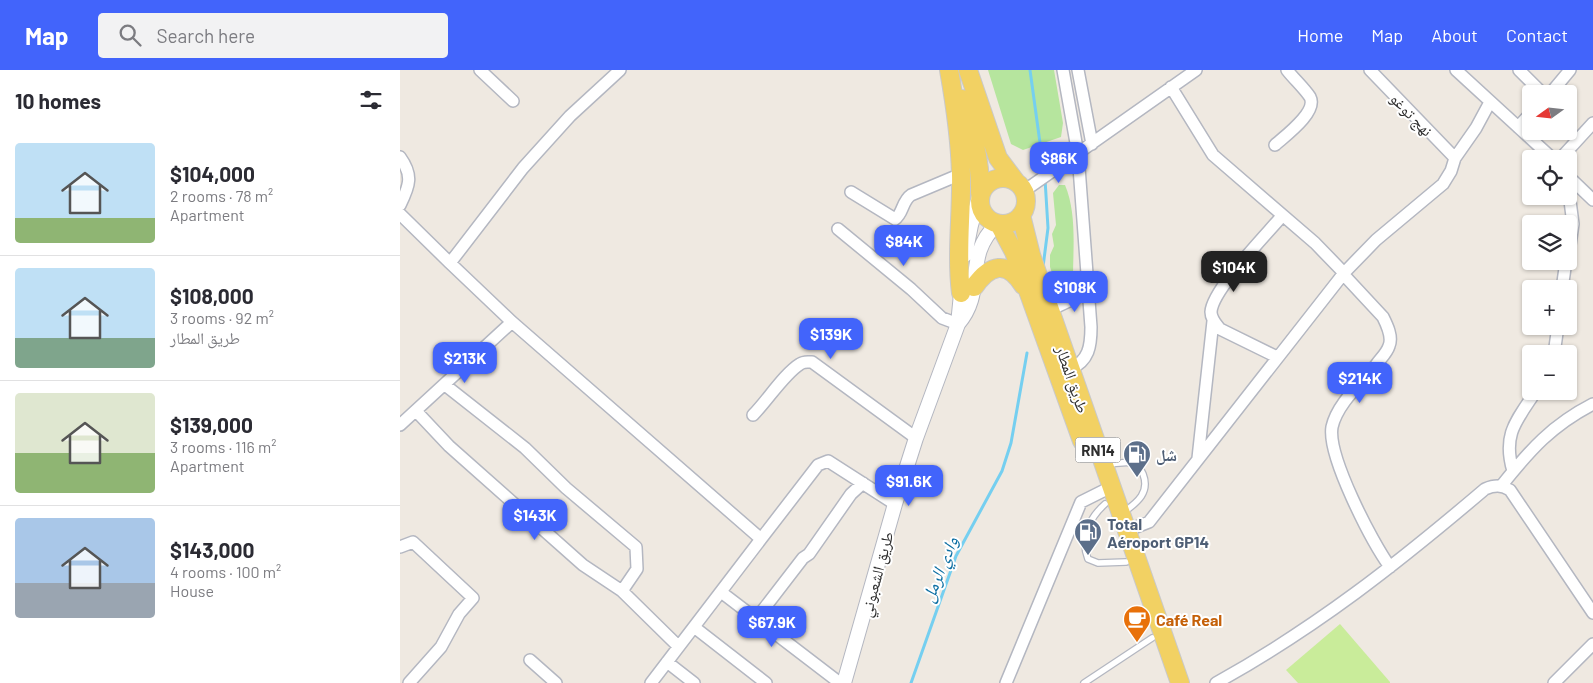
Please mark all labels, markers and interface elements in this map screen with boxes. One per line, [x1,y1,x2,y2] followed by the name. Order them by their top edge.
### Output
[98,13,448,58] search box
[25,21,68,50] text: Map
[116,21,144,49] icon: search
[156,24,255,47] text: Search here
[1297,24,1343,46] text: Home
[1371,24,1403,46] text: Map
[1431,24,1478,46] text: About
[1506,24,1568,46] text: Contact
[1522,85,1578,140] north arrow
[1522,85,1577,400] map controls
[357,86,385,114] icon: filters
[15,88,101,113] text: 10 homes
[1385,88,1437,141] street label: نهج توغو
[1029,142,1089,184] pin: $86K
[1041,148,1077,167] text: $86K
[1522,150,1577,205] button: locate
[170,161,255,186] text: $104,000
[55,163,115,223] icon: home
[170,186,273,205] text: 2 rooms · 78 m²
[170,205,245,224] text: Apartment
[1522,215,1577,270] button: layers
[874,224,934,267] pin: $84K
[885,231,923,250] text: $84K
[1199,250,1269,293] pin: $104K
[1212,257,1256,276] text: $104K
[1040,270,1110,313] pin: $108K
[1054,277,1096,296] text: $108K
[1522,280,1577,335] button: +
[170,283,254,308] text: $108,000
[55,288,115,348] icon: home
[170,308,274,327] text: 3 rooms · 92 m²
[796,318,866,360] pin: $139K
[810,324,852,343] text: $139K
[170,328,240,347] text: طريق المطار
[430,342,500,384] pin: $213K
[1050,342,1093,416] street label: طريق المطار
[1522,345,1577,400] button: −
[444,348,486,367] text: $213K
[1325,362,1395,404] pin: $214K
[1338,368,1382,387] text: $214K
[170,412,253,437] text: $139,000
[55,413,115,473] icon: home
[170,437,276,456] text: 3 rooms · 116 m²
[1076,438,1120,462] road number: RN14
[1122,439,1152,478] fuel station icon: شل
[1156,445,1177,465] place label: شل
[170,456,245,475] text: Apartment
[868,464,950,507] pin: $91.6K
[886,471,932,490] text: $91.6K
[500,498,570,541] pin: $143K
[513,505,557,524] text: $143K
[1107,514,1209,551] place label: Total Aéroport GP14
[1073,517,1103,556] fuel station icon: Total Aéroport GP14
[855,529,900,620] street label: طريق الشعبوني
[916,532,967,607] water label: وادي الرمل
[170,537,254,562] text: $143,000
[55,538,115,598] icon: home
[170,562,281,581] text: 4 rooms · 100 m²
[170,581,214,600] text: House
[1122,604,1152,643] cafe icon: Café Real
[731,606,813,648] pin: $67.9K
[1156,610,1222,629] place label: Café Real
[748,612,796,631] text: $67.9K

